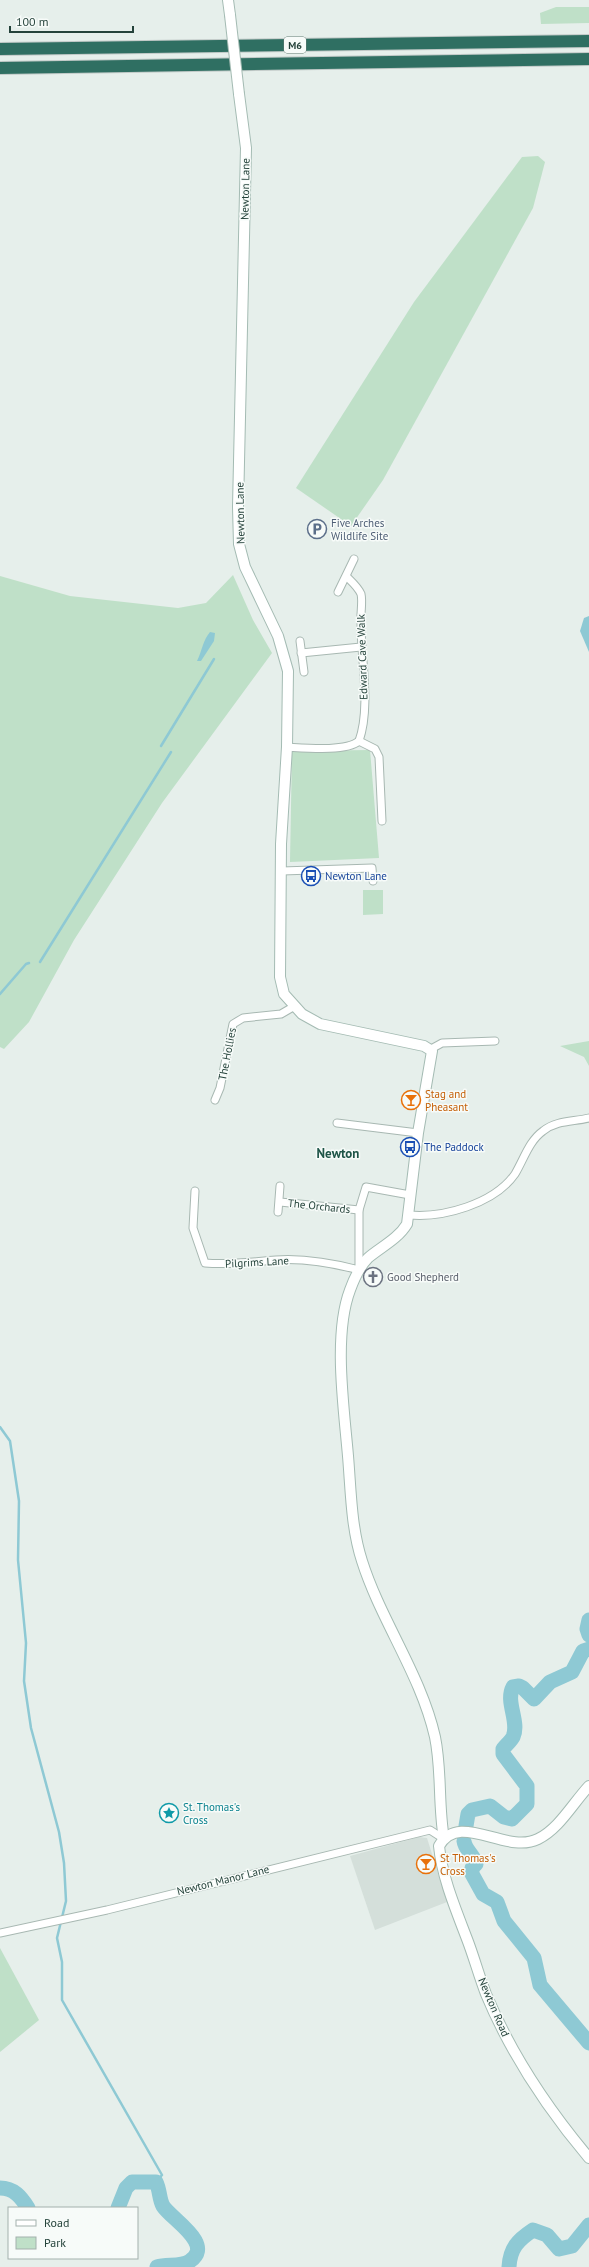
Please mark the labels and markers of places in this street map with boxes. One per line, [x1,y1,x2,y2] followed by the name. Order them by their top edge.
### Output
[331,516,389,543] place label: Five Arches Wildlife Site
[306,518,328,540] parking icon: Five Arches Wildlife Site
[300,865,322,887] bus stop icon: Newton Lane
[325,869,387,883] place label: Newton Lane
[425,1087,468,1114] place label: Stag and Pheasant
[400,1089,422,1111] bar icon: Stag and Pheasant
[399,1136,421,1158] bus stop icon: The Paddock
[424,1140,485,1154] place label: The Paddock
[362,1266,384,1288] church icon: Good Shepherd
[387,1270,459,1284] place label: Good Shepherd
[183,1800,241,1827] place label: St. Thomas's Cross
[158,1802,180,1824] place icon: St. Thomas's Cross
[440,1851,496,1878] place label: St Thomas's Cross
[415,1853,437,1875] bar icon: St Thomas's Cross

